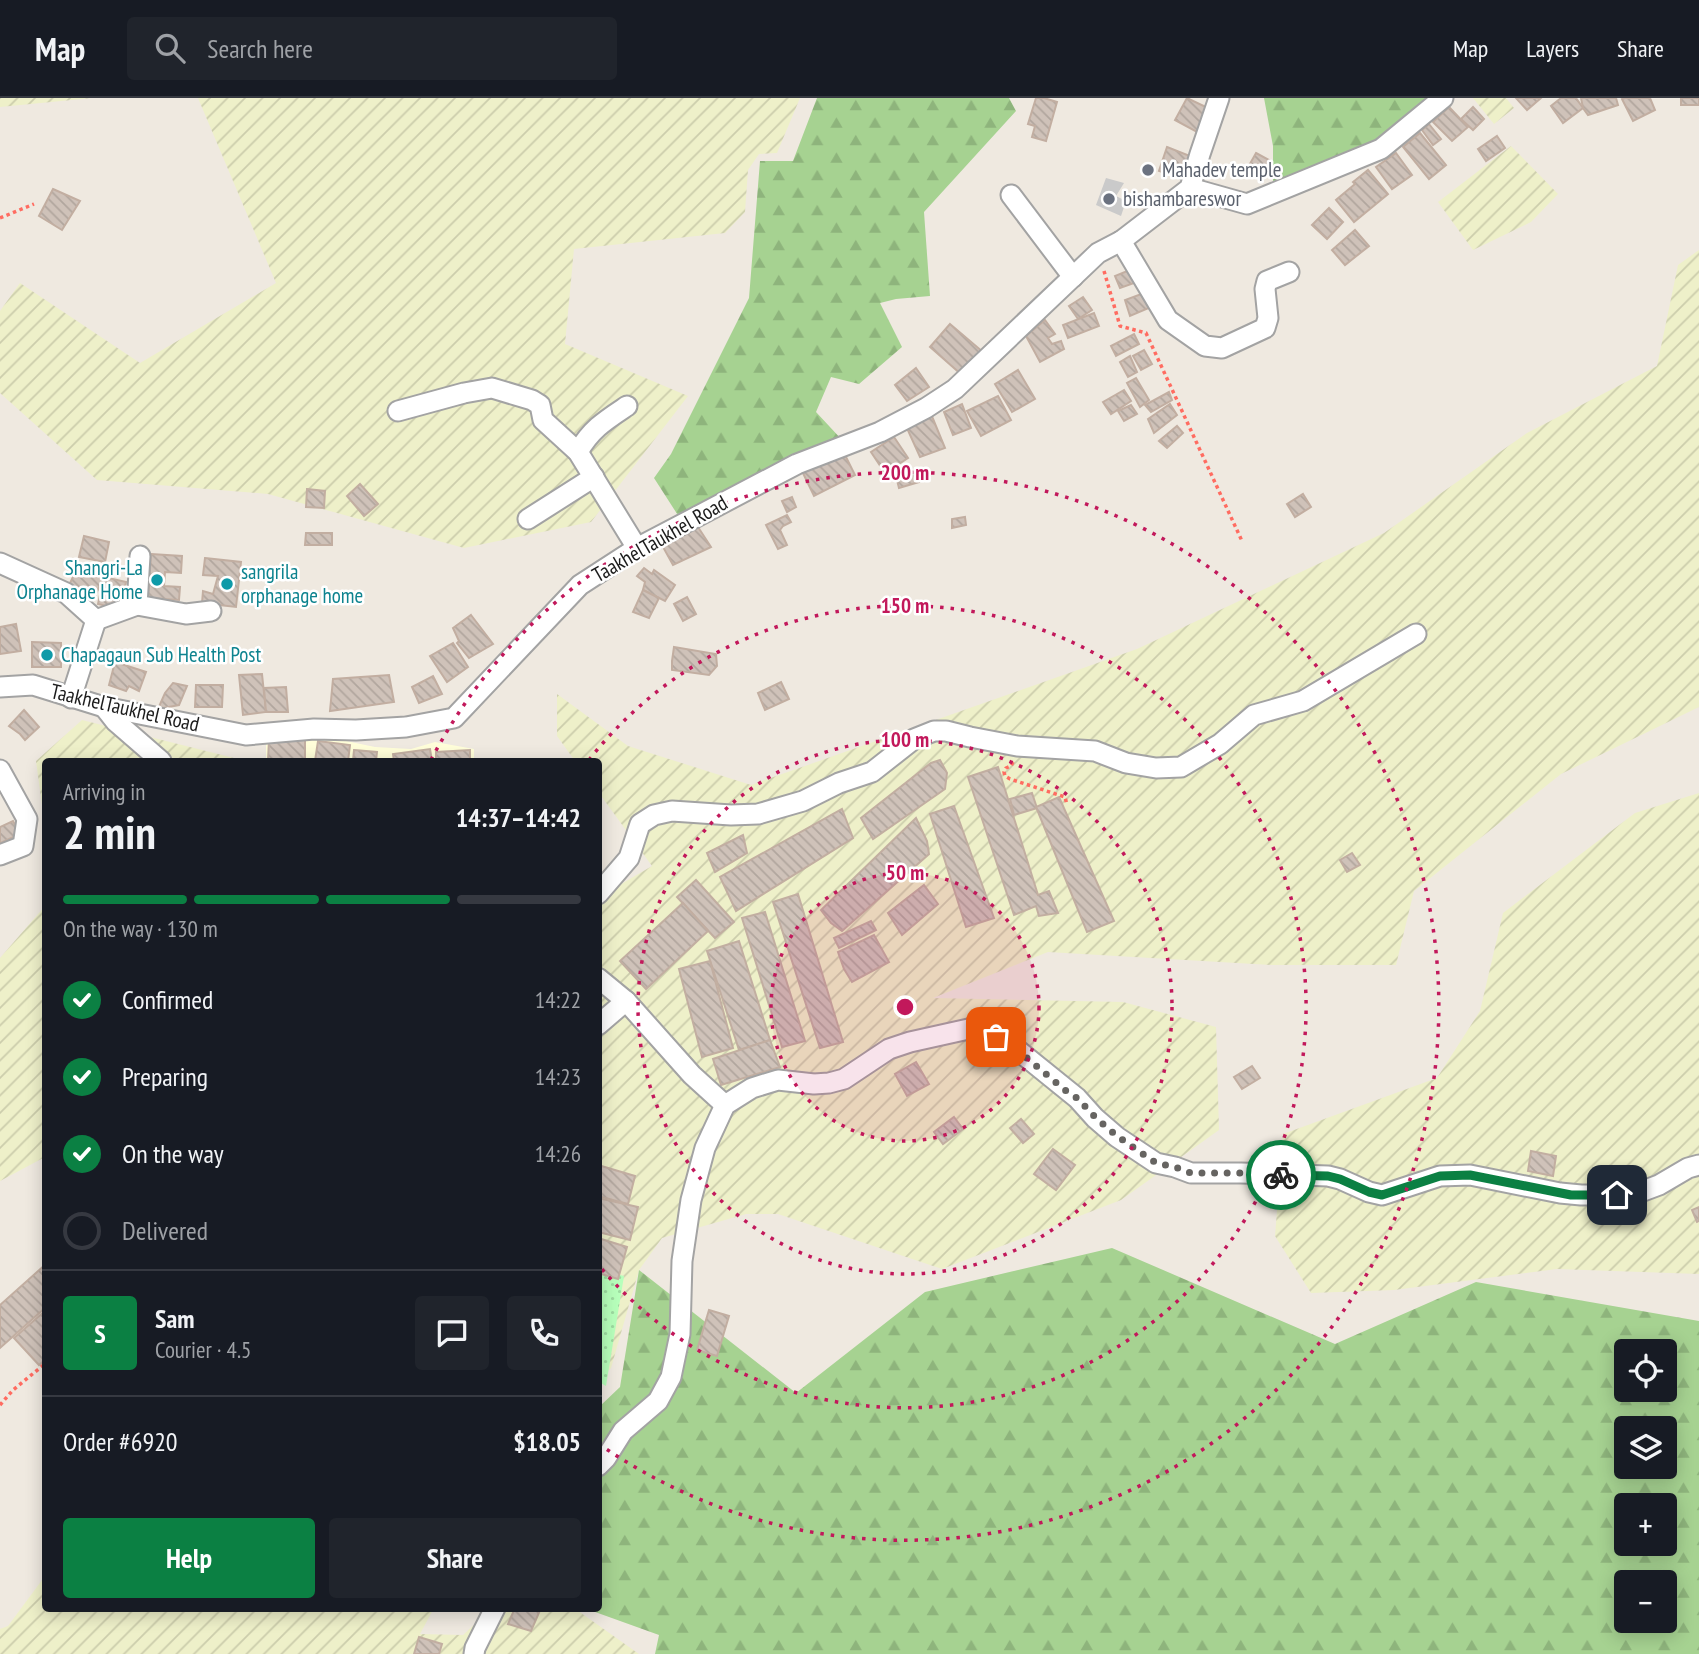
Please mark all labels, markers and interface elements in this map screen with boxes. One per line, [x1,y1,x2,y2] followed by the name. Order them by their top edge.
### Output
[127,17,617,80] search box
[35,27,85,70] text: Map
[151,29,189,67] icon: search
[207,32,313,65] text: Search here
[1453,33,1488,64] text: Map
[1526,33,1579,64] text: Layers
[1617,33,1664,64] text: Share
[1162,156,1281,183] place label: Mahadev temple
[1140,162,1156,178] marker: Mahadev temple
[1123,185,1241,212] place label: bishambareswor
[1101,191,1117,207] marker: bishambareswor
[881,459,929,486] text: 200 m
[587,489,732,588] street label: TaakhelTaukhel Road
[16,554,143,605] place label: Shangri-La Orphanage Home
[241,558,363,609] place label: sangrila orphanage home
[149,572,165,588] marker: Shangri-La Orphanage Home
[219,576,235,592] marker: sangrila orphanage home
[881,592,929,619] text: 150 m
[61,641,261,668] place label: Chapagaun Sub Health Post
[39,647,55,663] marker: Chapagaun Sub Health Post
[48,677,202,738] street label: TaakhelTaukhel Road
[881,726,929,753] text: 100 m
[63,777,145,806] text: Arriving in
[456,801,581,834] text: 14:37–14:42
[63,802,156,862] text: 2 min
[886,859,924,886] text: 50 m
[63,914,218,943] text: On the way · 130 m
[63,981,101,1019] icon: check
[122,983,213,1016] text: Confirmed
[535,985,581,1014] text: 14:22
[893,995,917,1019] centre of rings
[966,1007,1026,1067] pin
[977,1018,1015,1056] icon: bag
[63,1058,101,1096] icon: check
[122,1060,208,1093] text: Preparing
[535,1062,581,1091] text: 14:23
[63,1135,101,1173] icon: check
[122,1137,224,1170] text: On the way
[535,1139,581,1168] text: 14:26
[1246,1140,1316,1210] courier
[1262,1156,1300,1194] icon: bike
[1587,1165,1647,1225] pin
[1598,1176,1636,1214] icon: home
[122,1214,208,1247] text: Delivered
[415,1296,489,1370] button: chat
[507,1296,581,1370] button: phone
[155,1302,194,1335] text: Sam
[94,1317,106,1350] text: S
[155,1335,251,1364] text: Courier · 4.5
[1614,1339,1677,1633] map controls
[1614,1339,1677,1402] button: locate
[1614,1416,1677,1479] button: layers
[63,1425,178,1458] text: Order #6920
[513,1425,581,1458] text: $18.05
[1614,1493,1677,1556] button: +
[63,1518,315,1598] button: Help
[329,1518,581,1598] button: Share
[1614,1570,1677,1633] button: −

